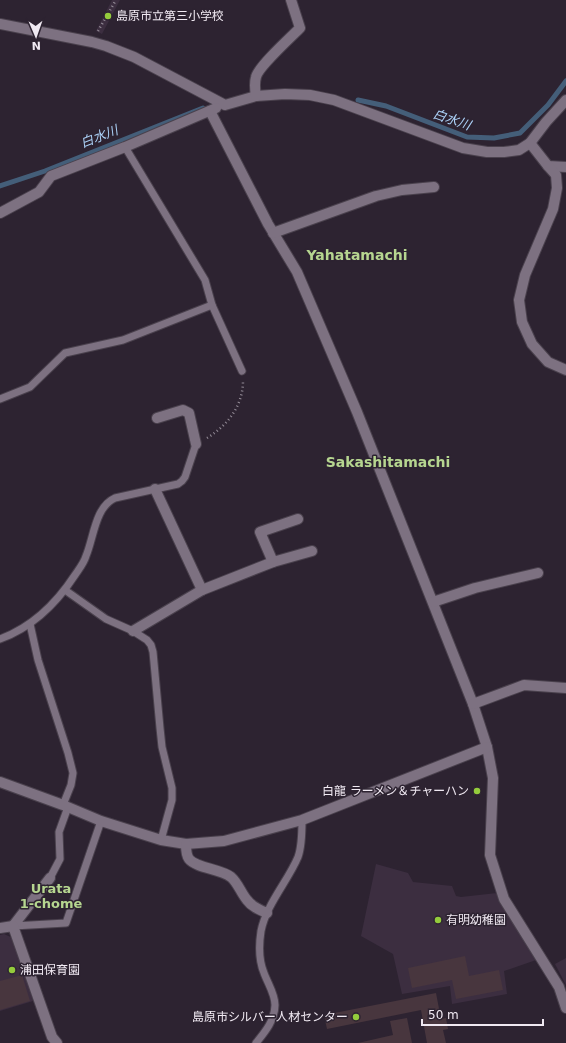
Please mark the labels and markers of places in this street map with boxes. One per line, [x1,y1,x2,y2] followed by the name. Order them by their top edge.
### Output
[116,9,224,23] place label: 島原市立第三小学校
[103,11,113,21] marker: 島原市立第三小学校
[322,784,469,798] place label: 白龍 ラーメン＆チャーハン
[472,786,482,796] marker: 白龍 ラーメン＆チャーハン
[446,913,506,927] place label: 有明幼稚園
[433,915,443,925] marker: 有明幼稚園
[20,963,80,977] place label: 浦田保育園
[7,965,17,975] marker: 浦田保育園
[192,1010,348,1024] place label: 島原市シルバー人材センター
[351,1012,361,1022] marker: 島原市シルバー人材センター

